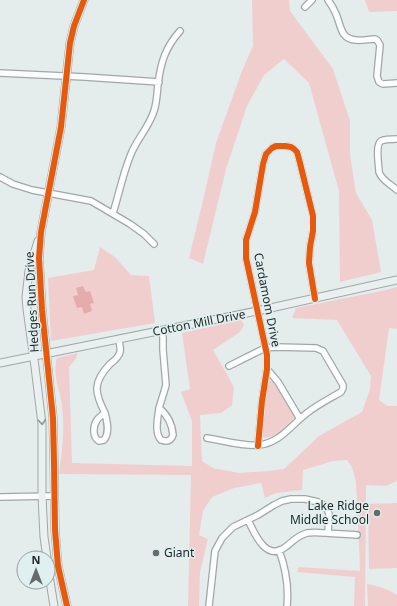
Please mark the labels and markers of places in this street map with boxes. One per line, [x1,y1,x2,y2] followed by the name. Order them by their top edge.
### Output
[290,497,369,528] place label: Lake Ridge Middle School
[372,508,382,518] marker: Lake Ridge Middle School
[164,544,195,561] place label: Giant
[151,548,161,558] marker: Giant

